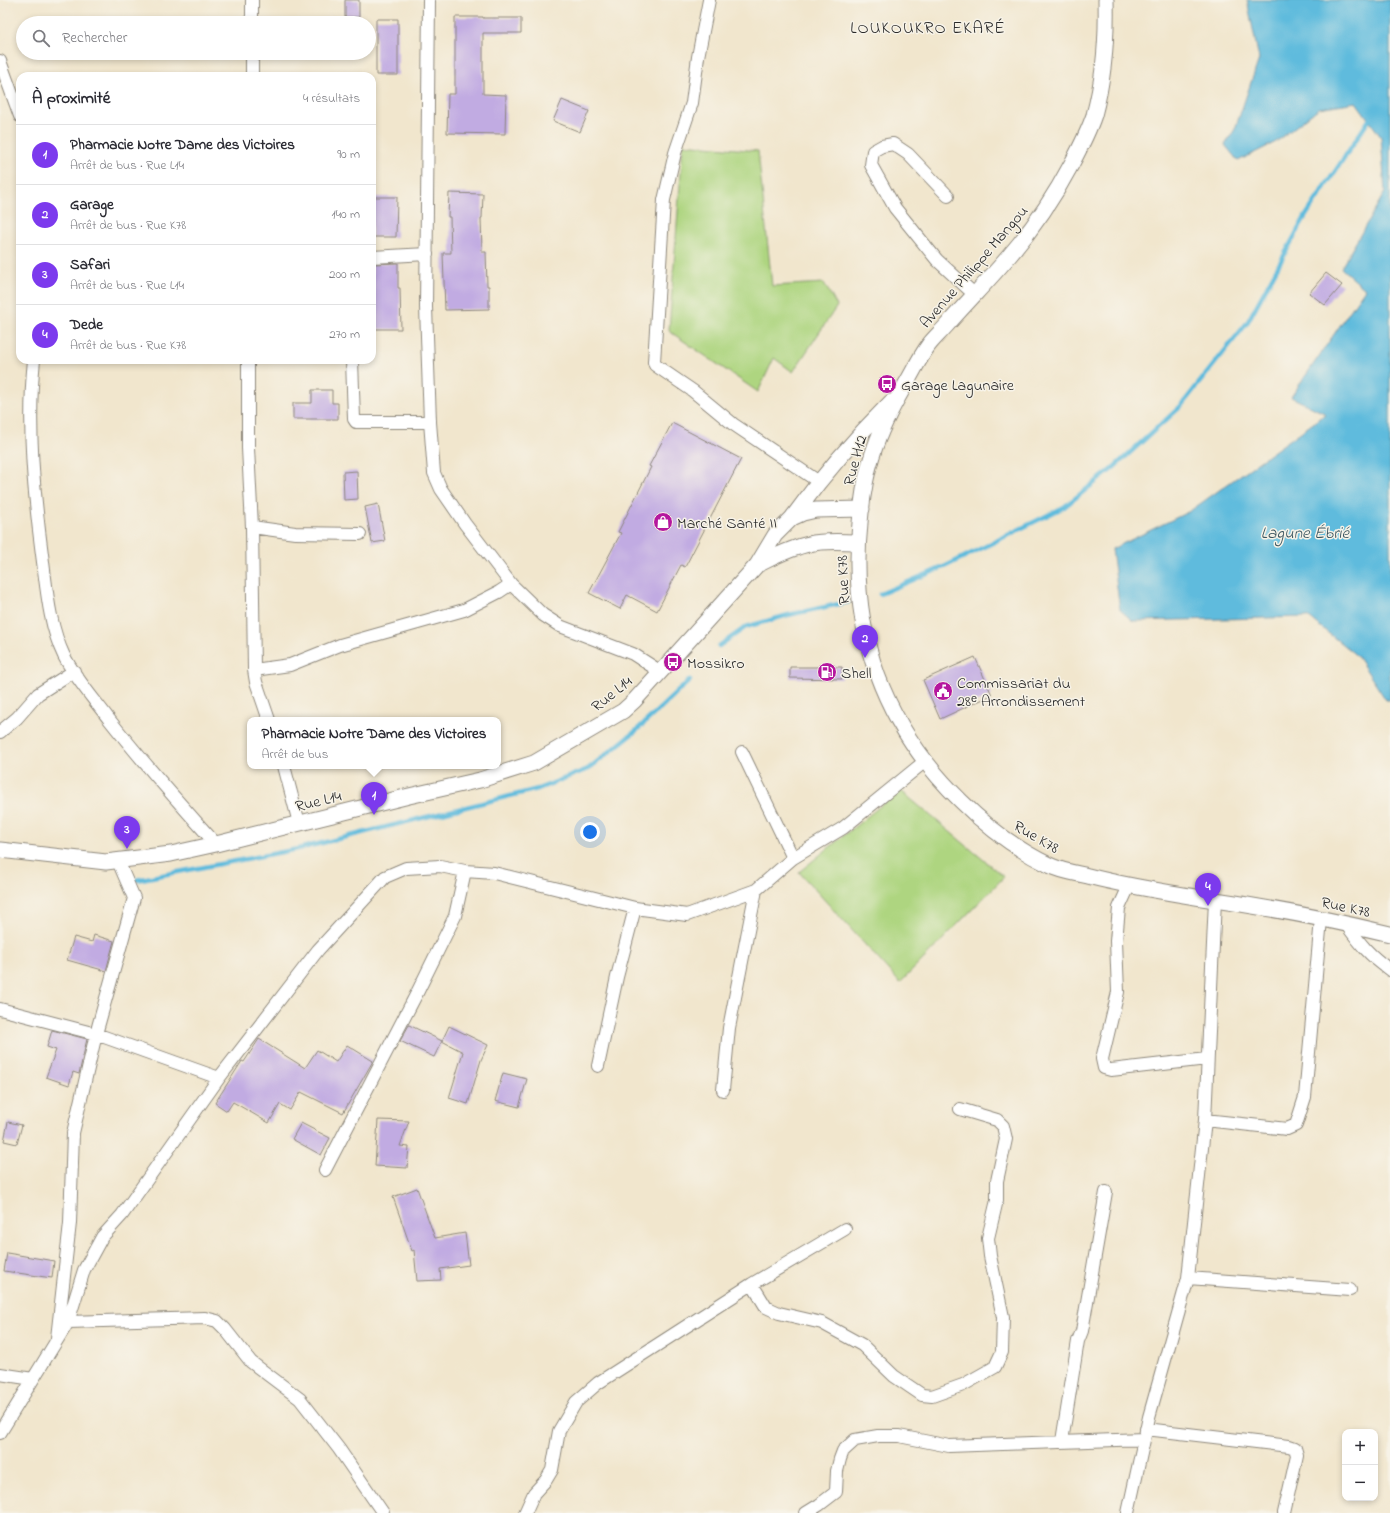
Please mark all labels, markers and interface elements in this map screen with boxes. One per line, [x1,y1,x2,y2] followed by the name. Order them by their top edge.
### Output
[16,16,376,60] search box
[850,16,1006,41] district label: LOUKOUKRO EKARÉ
[30,27,52,49] icon: search
[62,27,127,49] text: Rechercher
[32,86,110,111] text: À proximité
[303,89,360,108] text: 4 résultats
[70,134,295,156] text: Pharmacie Notre Dame des Victoires
[43,145,47,164] text: 1
[337,145,360,164] text: 90 m
[70,156,184,175] text: Arrêt de bus · Rue L14
[70,194,114,216] text: Garage
[914,201,1035,334] street label: Avenue Philippe Mangou
[42,205,48,224] text: 2
[332,205,360,224] text: 140 m
[70,216,186,235] text: Arrêt de bus · Rue K78
[70,254,110,276] text: Safari
[42,265,48,284] text: 3
[329,265,360,284] text: 200 m
[70,276,184,295] text: Arrêt de bus · Rue L14
[70,314,103,336] text: Dede
[42,325,48,344] text: 4
[329,325,360,344] text: 270 m
[70,336,186,355] text: Arrêt de bus · Rue K78
[876,373,898,395] bus stop icon: Garage Lagunaire
[901,374,1015,398] place label: Garage Lagunaire
[838,433,874,488] street label: Rue H12
[652,511,674,533] shop icon: Marché Santé II
[677,512,777,536] place label: Marché Santé II
[1261,521,1351,547] water label: Lagune Ébrié
[831,555,857,605] street label: Rue K78
[852,625,878,658] pin: 2
[662,651,684,673] bus stop icon: Mossikro
[687,652,745,676] place label: Mossikro
[816,661,838,683] fuel station icon: Shell
[841,662,872,686] place label: Shell
[587,670,638,719] street label: Rue L14
[957,672,1086,714] place label: Commissariat du 28ᵉ Arrondissement
[932,680,954,702] public building icon: Commissariat du 28ᵉ Arrondissement
[247,717,501,769] popup
[262,723,486,745] text: Pharmacie Notre Dame des Victoires
[262,745,328,764] text: Arrêt de bus
[361,782,387,815] pin: 1
[293,785,344,819] street label: Rue L14
[1009,815,1063,860] street label: Rue K78
[114,816,140,849] pin: 3
[580,822,600,842] your location
[1195,873,1221,906] pin: 4
[1319,891,1372,925] street label: Rue K78
[1342,1429,1378,1501] map controls
[1342,1429,1378,1465] button: +
[1342,1465,1378,1501] button: −

